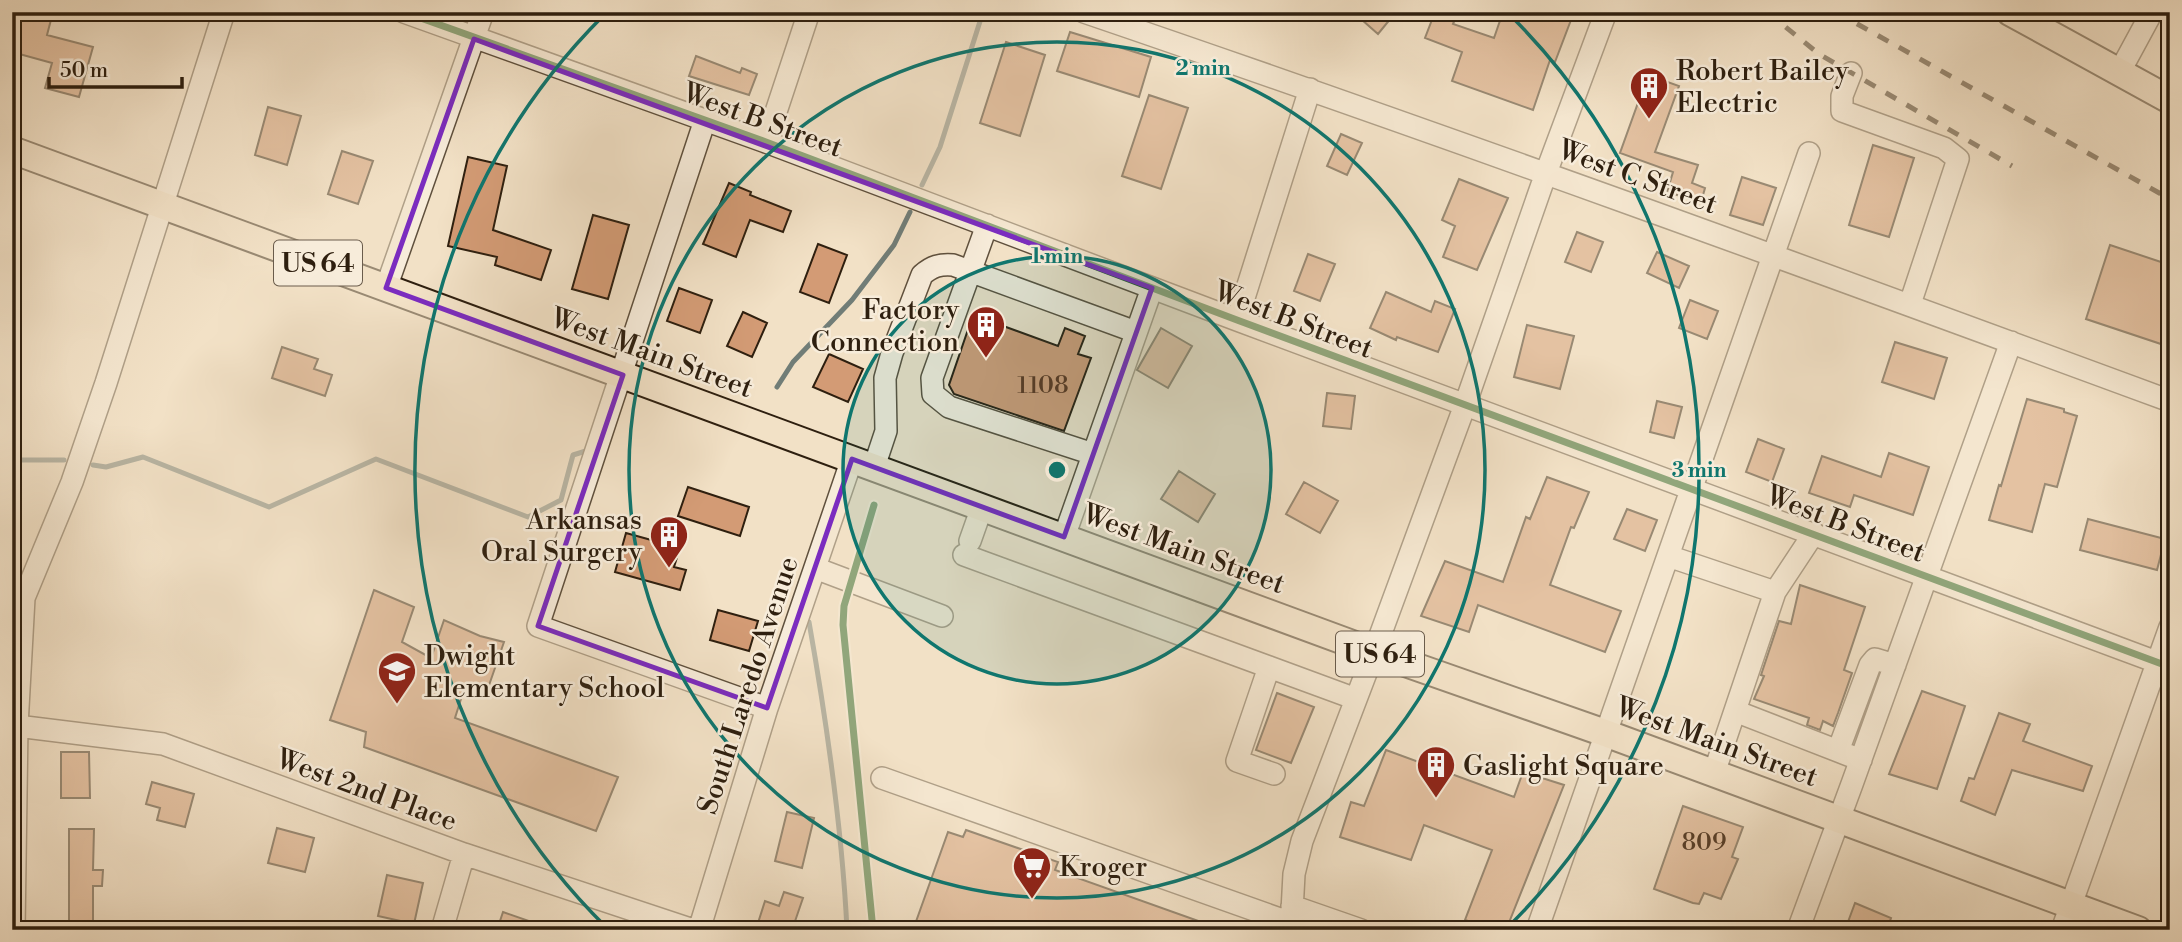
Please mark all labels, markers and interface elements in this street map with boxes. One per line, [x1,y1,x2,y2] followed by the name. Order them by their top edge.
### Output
[49,46,182,90] scale bar
[1676,54,1849,121] place label: Robert Bailey Electric
[1175,56,1231,82] text: 2 min
[60,58,108,84] text: 50 m
[1628,65,1670,120] building icon: Robert Bailey Electric
[677,75,847,166] street label: West B Street
[1552,132,1722,222] street label: West C Street
[274,240,362,286] road number: US 64
[1031,244,1083,270] text: 1 min
[1208,274,1378,367] street label: West B Street
[811,293,959,360] place label: Factory Connection
[545,300,757,406] street label: West Main Street
[965,304,1007,359] building icon: Factory Connection
[1017,371,1069,401] house number: 1108
[1045,458,1069,482] centre of rings
[1672,458,1726,484] text: 3 min
[1760,478,1930,571] street label: West B Street
[1077,496,1289,602] street label: West Main Street
[481,503,642,570] place label: Arkansas Oral Surgery
[648,514,690,569] building icon: Arkansas Oral Surgery
[690,552,807,819] street label: South Laredo Avenue
[1336,632,1424,676] road number: US 64
[424,639,665,706] place label: Dwight Elementary School
[376,650,418,705] school or university icon: Dwight Elementary School
[1610,689,1822,795] street label: West Main Street
[270,741,462,839] street label: West 2nd Place
[1415,744,1457,799] building icon: Gaslight Square
[1463,749,1664,784] place label: Gaslight Square
[1681,828,1727,858] house number: 809
[1011,845,1053,900] supermarket icon: Kroger
[1059,850,1147,885] place label: Kroger

